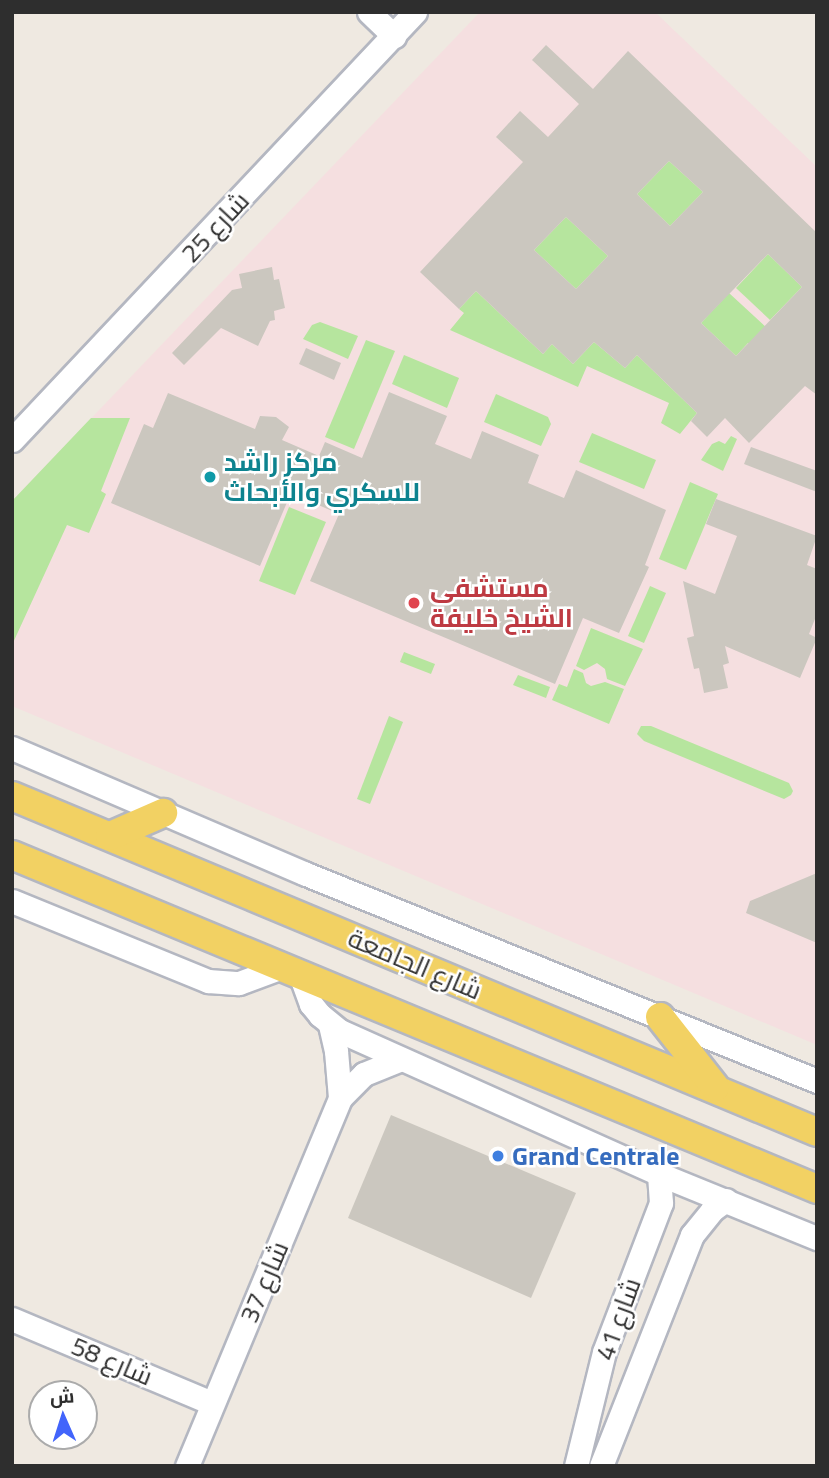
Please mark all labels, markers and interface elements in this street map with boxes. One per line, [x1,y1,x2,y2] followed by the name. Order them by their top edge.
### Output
[175,185,255,269] street label: شارع 25
[224,446,420,508] place label: مركز راشد للسكري والأبحاث
[202,469,218,485] marker: مركز راشد للسكري والأبحاث
[430,572,573,634] place label: مستشفى الشيخ خليفة
[404,593,424,613] marker: مستشفى الشيخ خليفة
[344,922,486,1006] street label: شارع الجامعة
[512,1140,679,1172] place label: Grand Centrale
[490,1148,506,1164] marker: Grand Centrale
[233,1237,295,1327] street label: شارع 37
[589,1274,647,1364] street label: شارع 41
[67,1330,157,1392] street label: شارع 58
[28,1380,98,1450] north arrow
[49,1380,75,1411] text: ش

